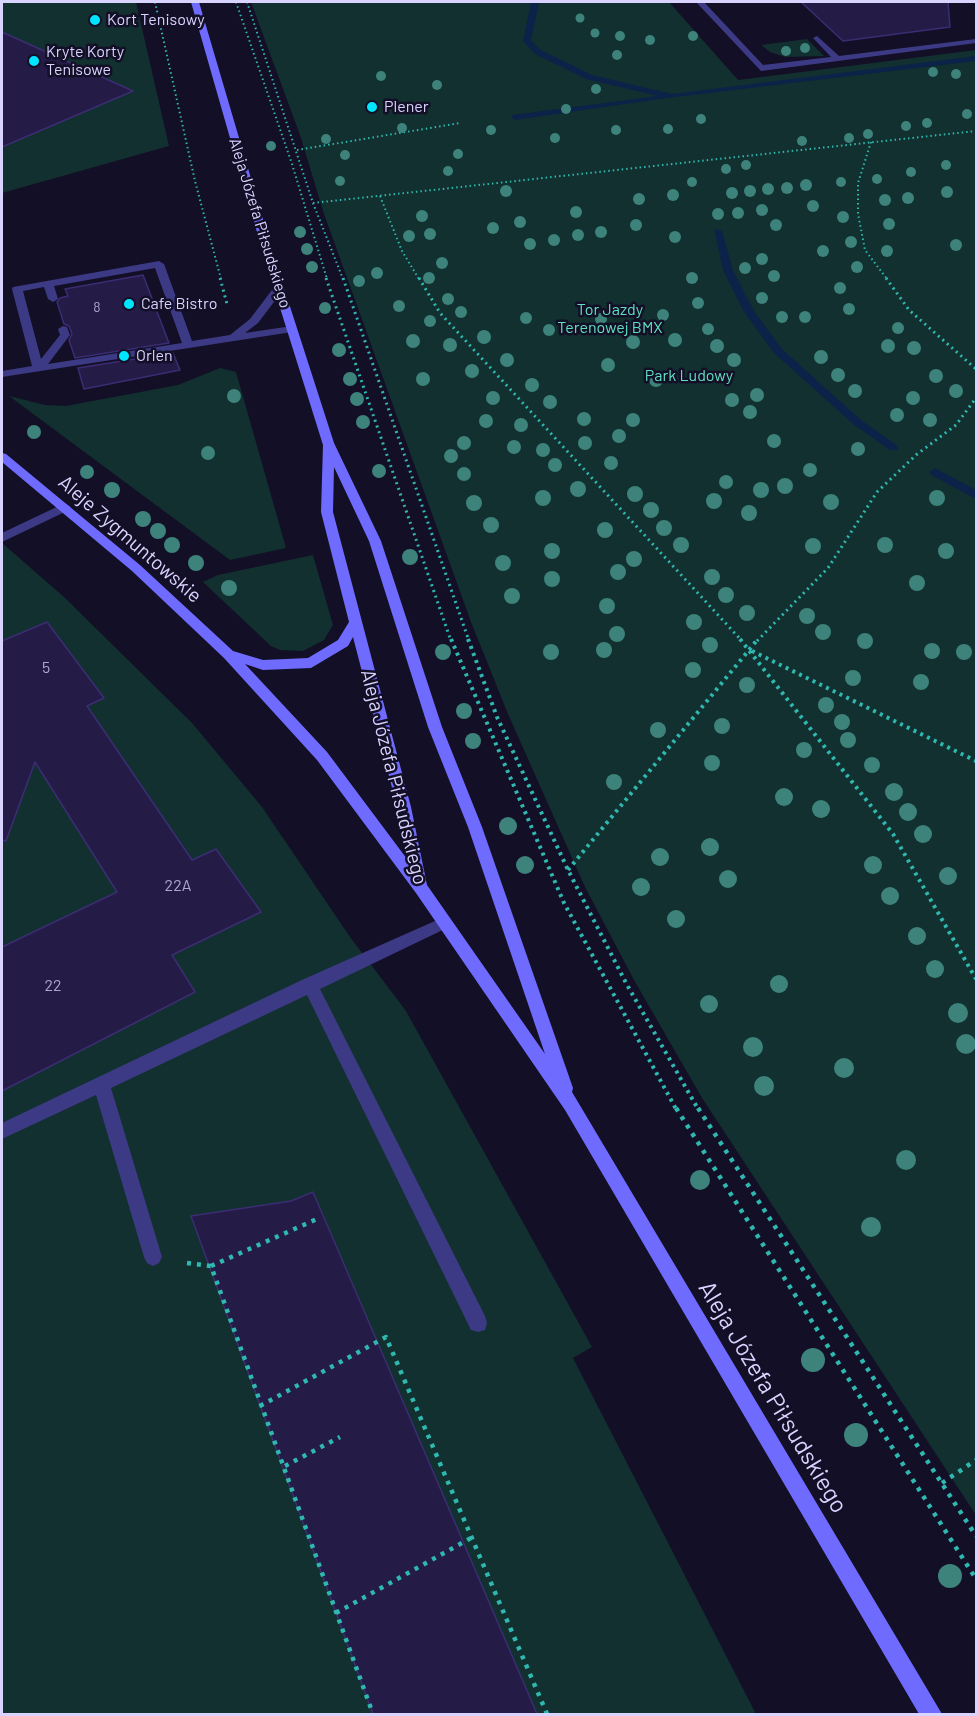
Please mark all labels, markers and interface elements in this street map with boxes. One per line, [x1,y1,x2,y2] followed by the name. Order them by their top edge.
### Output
[107,10,205,30] place label: Kort Tenisowy
[88,13,102,27] marker: Kort Tenisowy
[46,42,124,80] place label: Kryte Korty Tenisowe
[27,54,41,68] marker: Kryte Korty Tenisowe
[384,97,429,117] place label: Plener
[365,100,379,114] marker: Plener
[225,136,295,310] street label: Aleja Józefa Piłsudskiego
[141,294,217,314] place label: Cafe Bistro
[122,297,136,311] marker: Cafe Bistro
[93,299,101,315] house number: 8
[557,300,663,338] park label: Tor Jazdy Terenowej BMX
[136,346,173,366] place label: Orlen
[117,349,131,363] marker: Orlen
[645,366,733,386] park label: Park Ludowy
[53,470,207,608] street label: Aleje Zygmuntowskie
[42,658,50,678] house number: 5
[356,667,432,887] street label: Aleja Józefa Piłsudskiego
[165,876,191,896] house number: 22A
[44,976,62,996] house number: 22
[692,1276,854,1518] street label: Aleja Józefa Piłsudskiego

